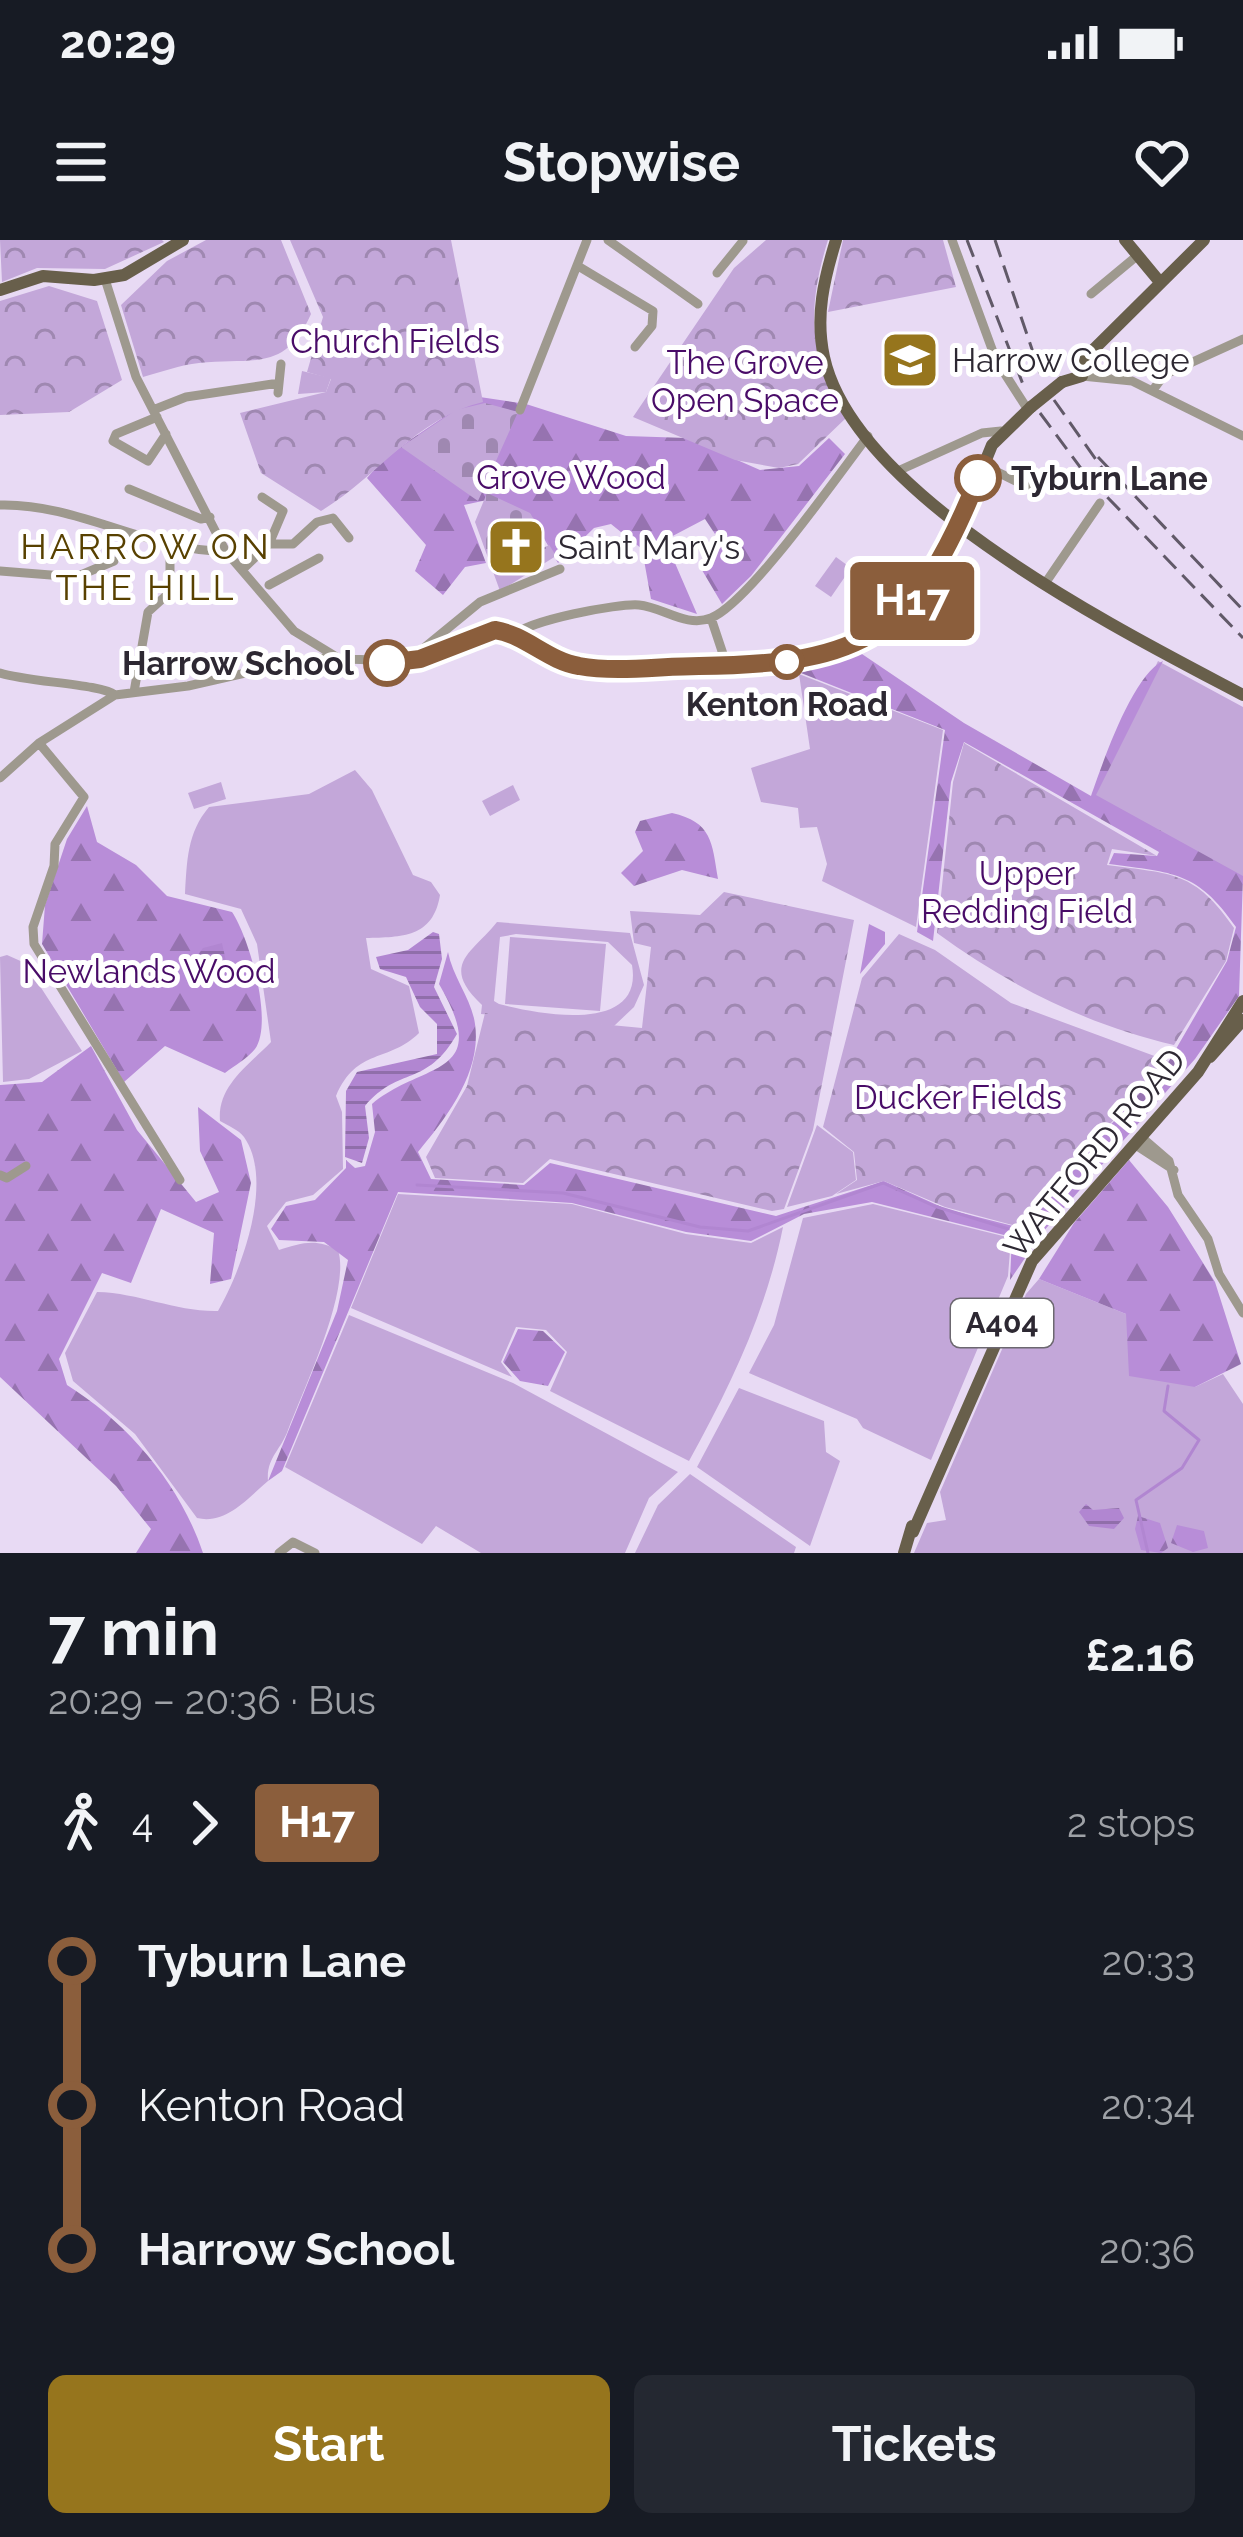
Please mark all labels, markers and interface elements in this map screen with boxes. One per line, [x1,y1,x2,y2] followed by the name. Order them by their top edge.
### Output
[60,16,176,69] text: 20:29
[48,129,114,195] icon: menu
[1129,129,1195,195] icon: heart
[503,130,740,194] text: Stopwise
[290,322,500,361] park label: Church Fields
[879,329,941,391] school or university icon: Harrow College
[952,341,1190,380] place label: Harrow College
[651,343,839,420] park label: The Grove Open Space
[956,456,1000,500] marker: Tyburn Lane
[476,458,666,497] park label: Grove Wood
[1011,459,1208,498] place label: Tyburn Lane
[485,516,547,578] church icon: Saint Mary's
[20,525,272,608] district label: HARROW ON THE HILL
[558,528,740,567] place label: Saint Mary's
[843,562,981,640] line badge: H17
[874,576,950,625] text: H17
[365,641,409,685] marker: Harrow School
[122,644,355,683] place label: Harrow School
[771,646,803,678] marker: Kenton Road
[686,685,888,724] place label: Kenton Road
[921,854,1133,931] park label: Upper Redding Field
[23,952,275,991] park label: Newlands Wood
[995,1041,1193,1266] street label: WATFORD ROAD
[854,1078,1062,1117] park label: Ducker Fields
[951,1299,1053,1347] road number: A404
[48,1593,219,1670] text: 7 min
[1085,1629,1195,1682] text: £2.16
[48,1677,376,1723] text: 20:29 – 20:36 · Bus
[48,1790,114,1856] icon: walk
[171,1790,237,1856] icon: forward
[279,1798,355,1847] text: H17
[132,1800,153,1846] text: 4
[1067,1800,1195,1846] text: 2 stops
[138,1935,406,1988] text: Tyburn Lane
[1102,1938,1195,1984] text: 20:33
[138,2079,405,2132] text: Kenton Road
[1101,2082,1195,2128] text: 20:34
[138,2223,454,2276] text: Harrow School
[1099,2226,1195,2272] text: 20:36
[48,2375,610,2513] button: Start
[634,2375,1195,2513] button: Tickets

